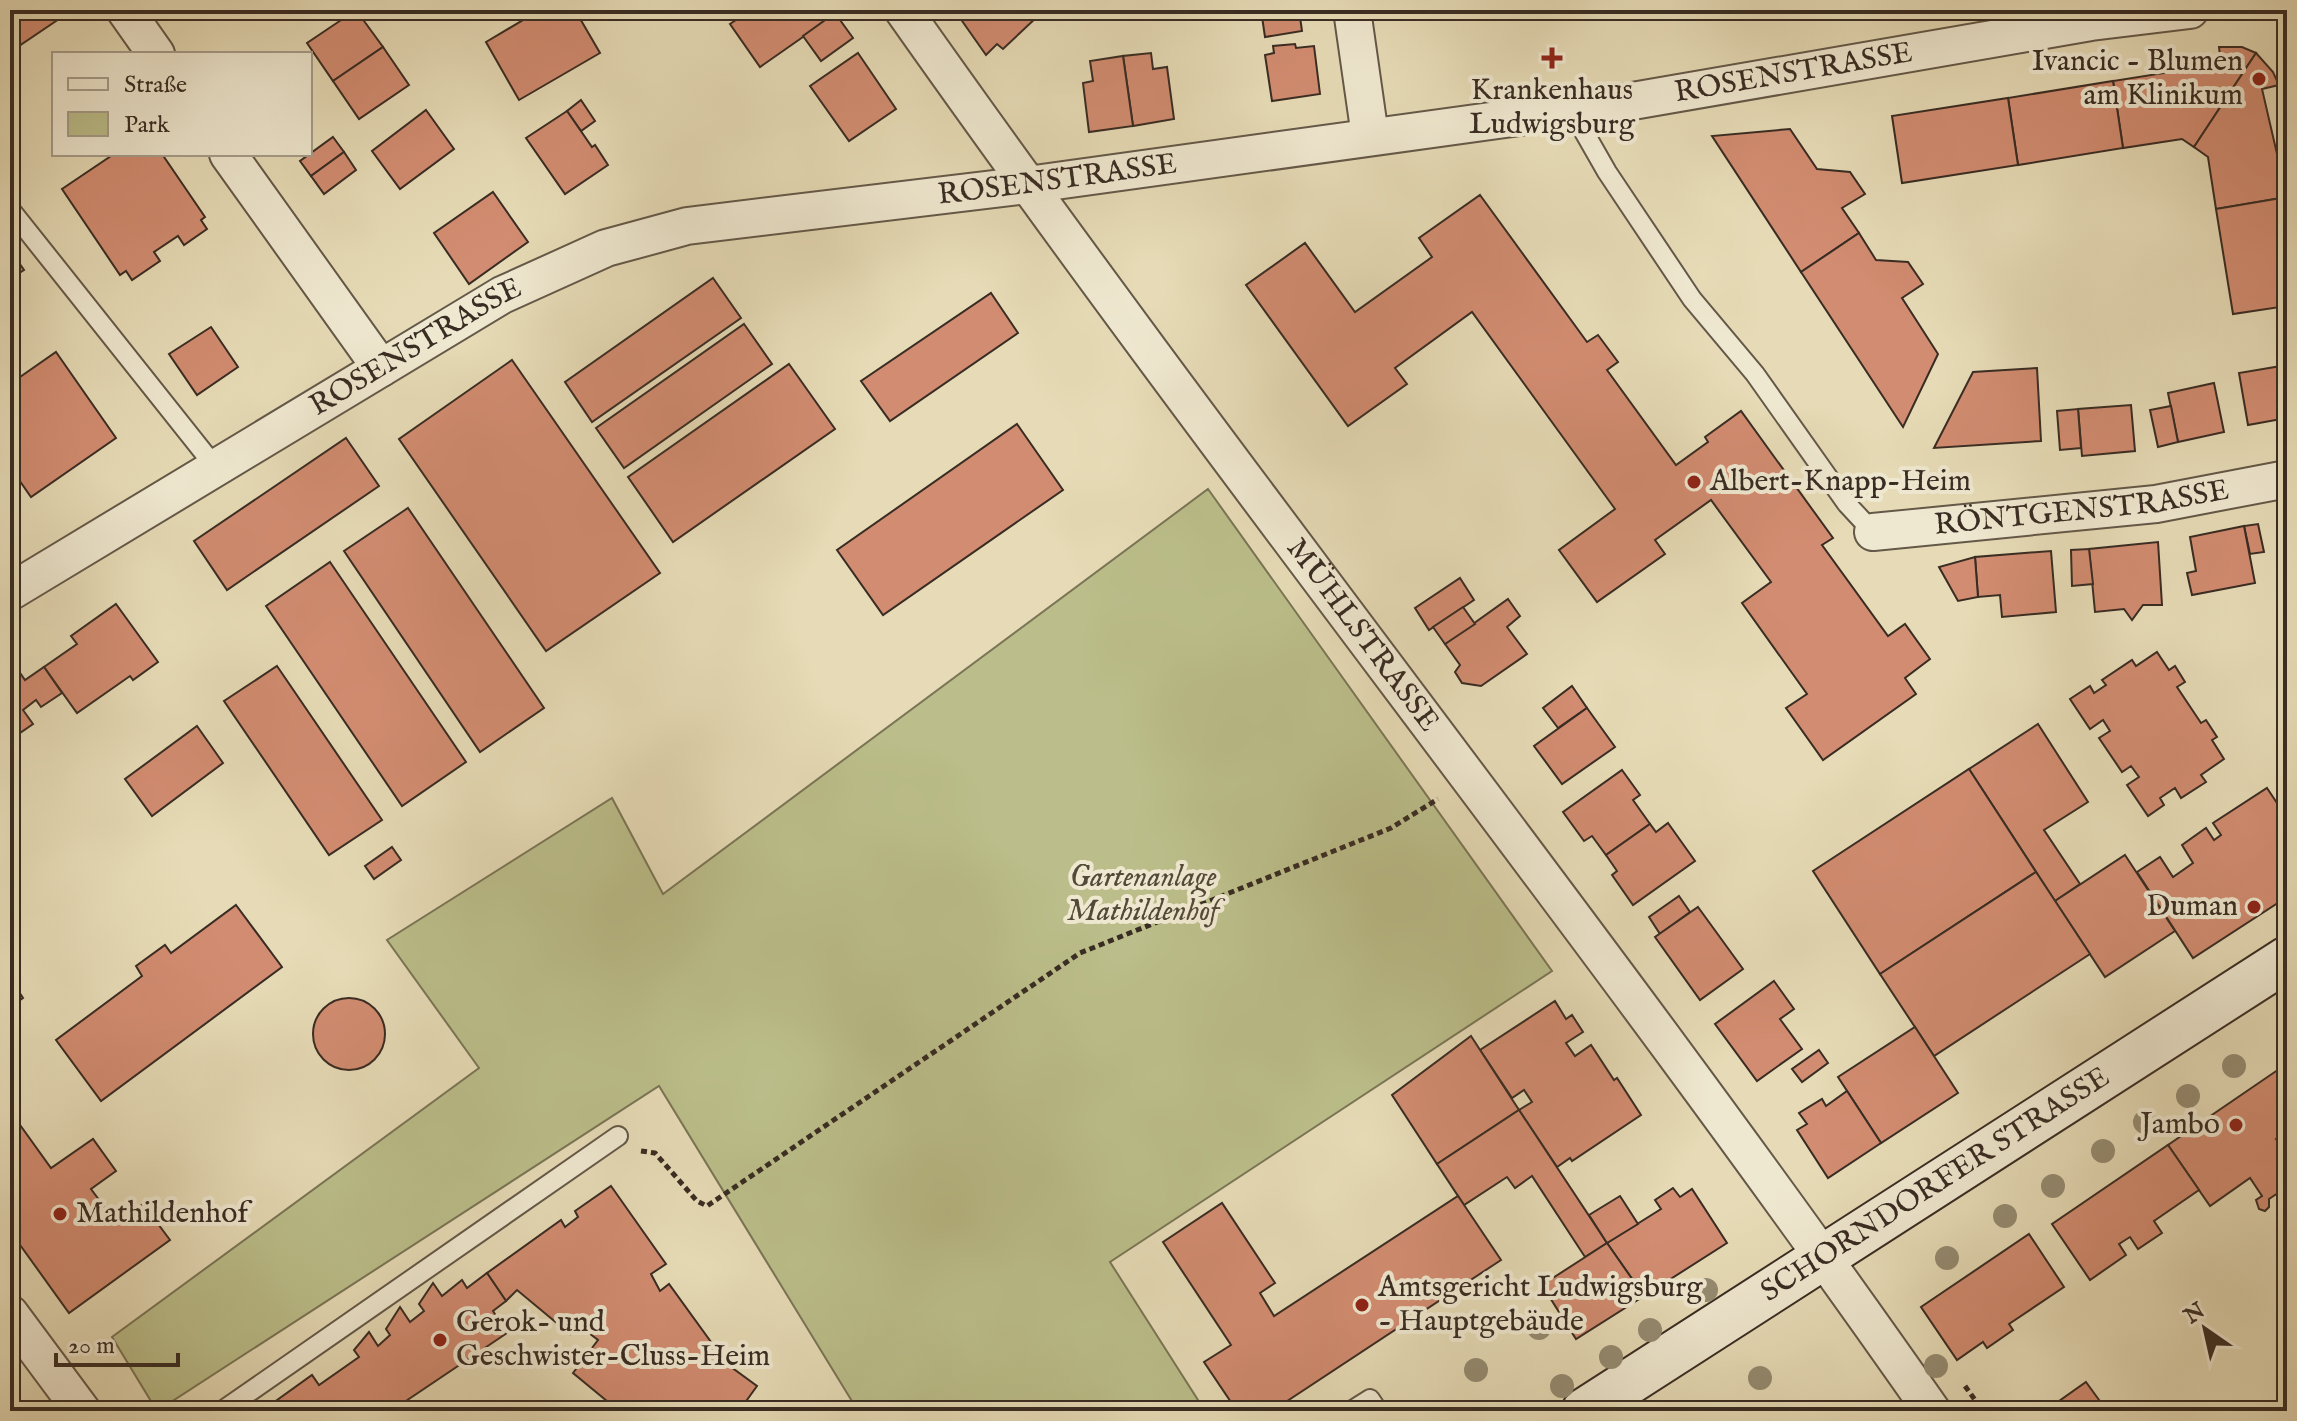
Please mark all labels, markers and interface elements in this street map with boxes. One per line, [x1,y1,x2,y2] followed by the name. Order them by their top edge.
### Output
[1672,34,1915,112] street label: ROSENSTRASSE
[2032,43,2243,115] place label: Ivancic - Blumen am Klinikum
[1541,47,1563,69] marker: Krankenhaus Ludwigsburg
[52,52,312,156] legend
[124,70,187,101] text: Straße
[2250,70,2268,88] marker: Ivancic - Blumen am Klinikum
[1469,72,1636,144] place label: Krankenhaus Ludwigsburg
[124,110,170,141] text: Park
[936,146,1179,215] street label: ROSENSTRASSE
[303,270,528,425] street label: ROSENSTRASSE
[1709,463,1971,501] place label: Albert-Knapp-Heim
[1933,471,2232,545] street label: RÖNTGENSTRASSE
[1685,473,1703,491] marker: Albert-Knapp-Heim
[1277,531,1447,740] street label: MÜHLSTRASSE
[1067,859,1226,931] park label: Gartenanlage Mathildenhof
[2146,888,2238,926] place label: Duman
[2245,898,2263,916] marker: Duman
[1754,1059,2117,1311] street label: SCHORNDORFER STRASSE
[2137,1106,2220,1144] place label: Jambo
[2227,1116,2245,1134] marker: Jambo
[76,1195,253,1233] place label: Mathildenhof
[51,1205,69,1223] marker: Mathildenhof
[1377,1269,1703,1341] place label: Amtsgericht Ludwigsburg - Hauptgebäude
[2165,1289,2245,1369] north arrow
[1353,1296,1371,1314] marker: Amtsgericht Ludwigsburg - Hauptgebäude
[2178,1297,2211,1332] text: N
[456,1304,770,1376] place label: Gerok- und Geschwister-Cluss-Heim
[56,1317,178,1367] scale bar
[68,1331,115,1362] text: 20 m
[431,1331,449,1349] marker: Gerok- und Geschwister-Cluss-Heim

